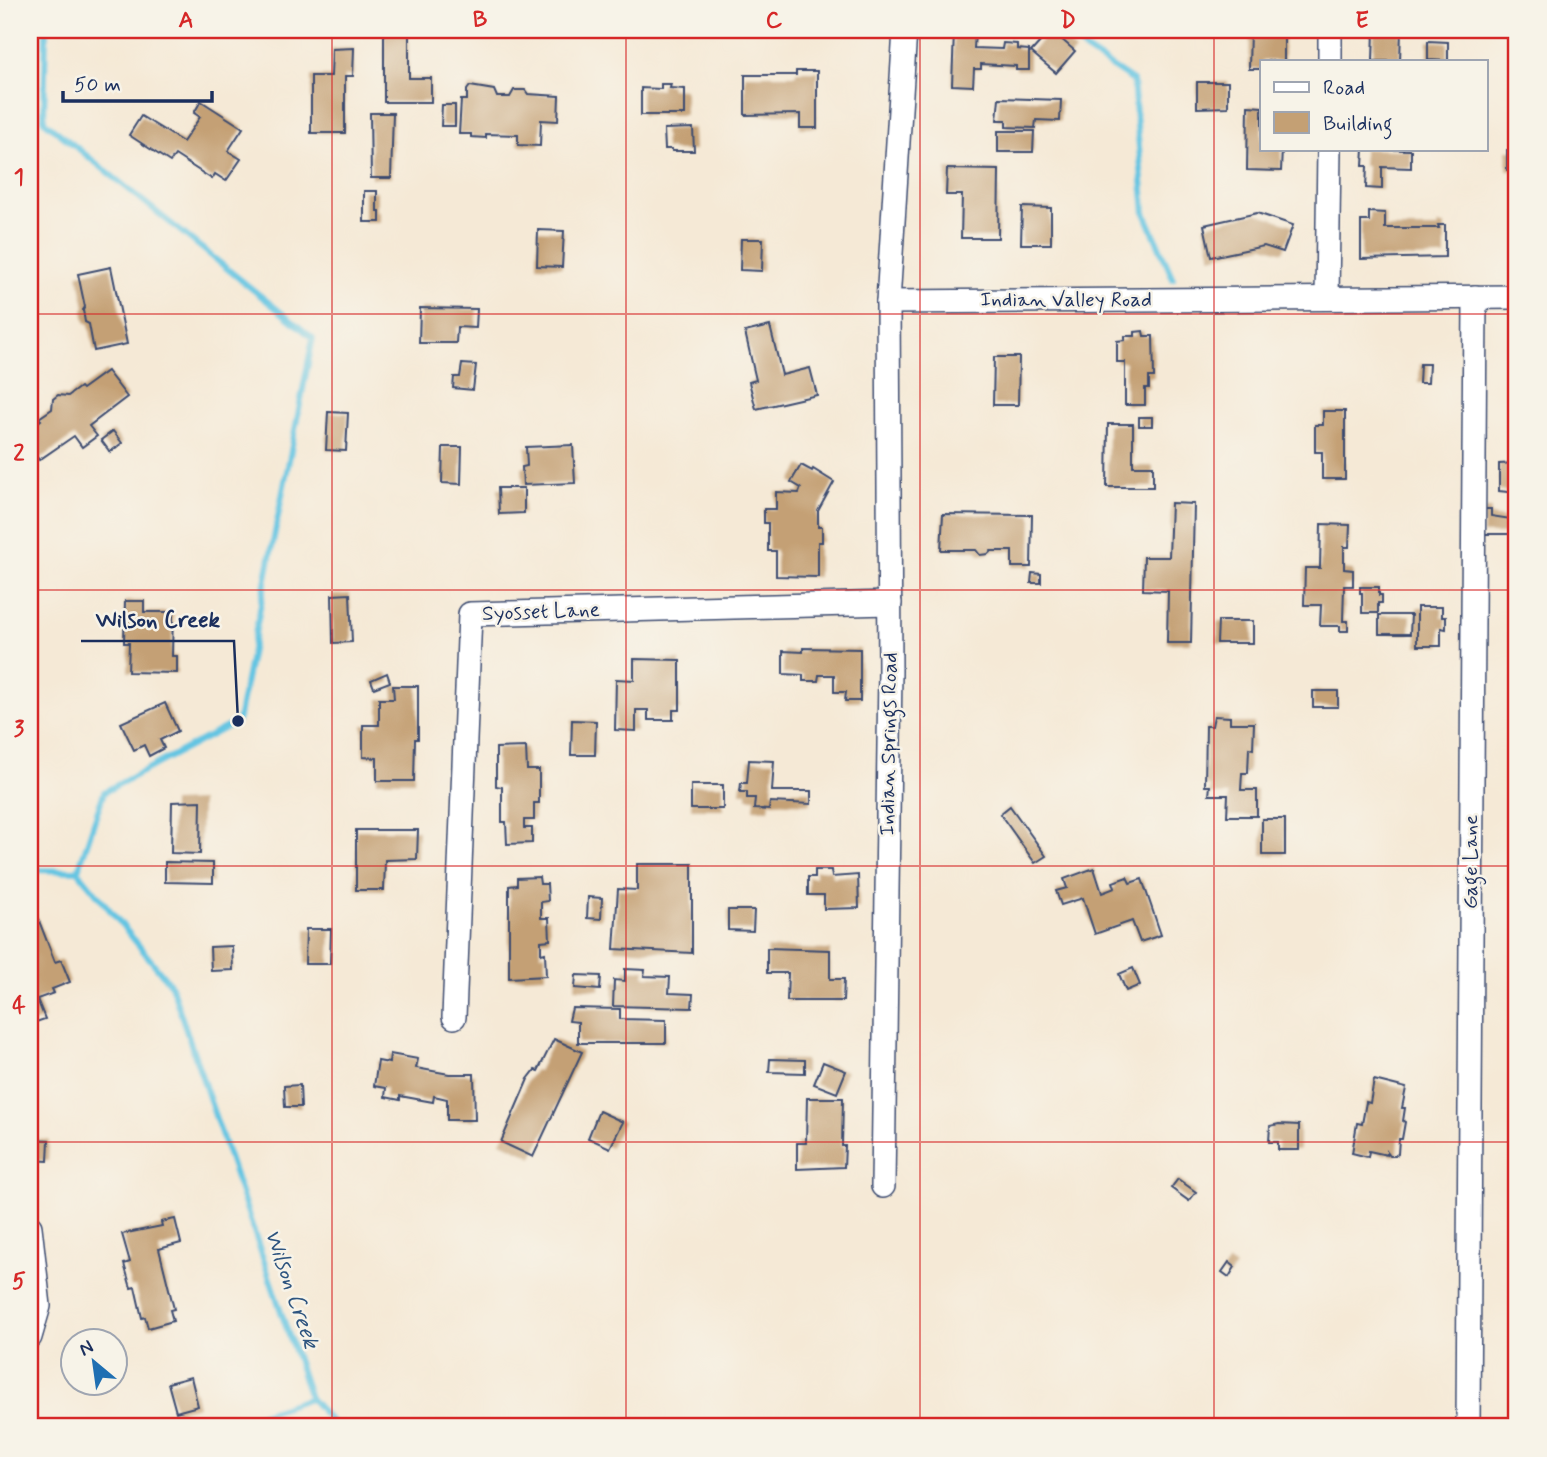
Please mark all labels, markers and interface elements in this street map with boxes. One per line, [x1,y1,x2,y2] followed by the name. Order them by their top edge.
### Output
[178,6,194,36] text: A
[473,6,488,36] text: B
[766,6,783,36] text: C
[1060,6,1076,36] text: D
[1355,6,1369,36] text: E
[63,60,212,104] scale bar
[1260,60,1488,150] legend
[74,71,121,99] text: 50 m
[1323,74,1365,102] text: Road
[1323,110,1393,140] text: Building
[14,163,24,193] text: 1
[980,286,1152,314] street label: Indian Valley Road
[13,439,25,469] text: 2
[482,596,600,628] street label: Syosset Lane
[81,597,234,641] callout: Wilson Creek
[95,606,221,636] text: Wilson Creek
[873,652,907,836] street label: Indian Springs Road
[14,715,25,745] text: 3
[1457,815,1487,909] street label: Gage Lane
[12,991,26,1021] text: 4
[257,1225,326,1354] water label: Wilson Creek
[12,1267,26,1297] text: 5
[60,1328,130,1398] north arrow
[75,1334,98,1362] text: N

